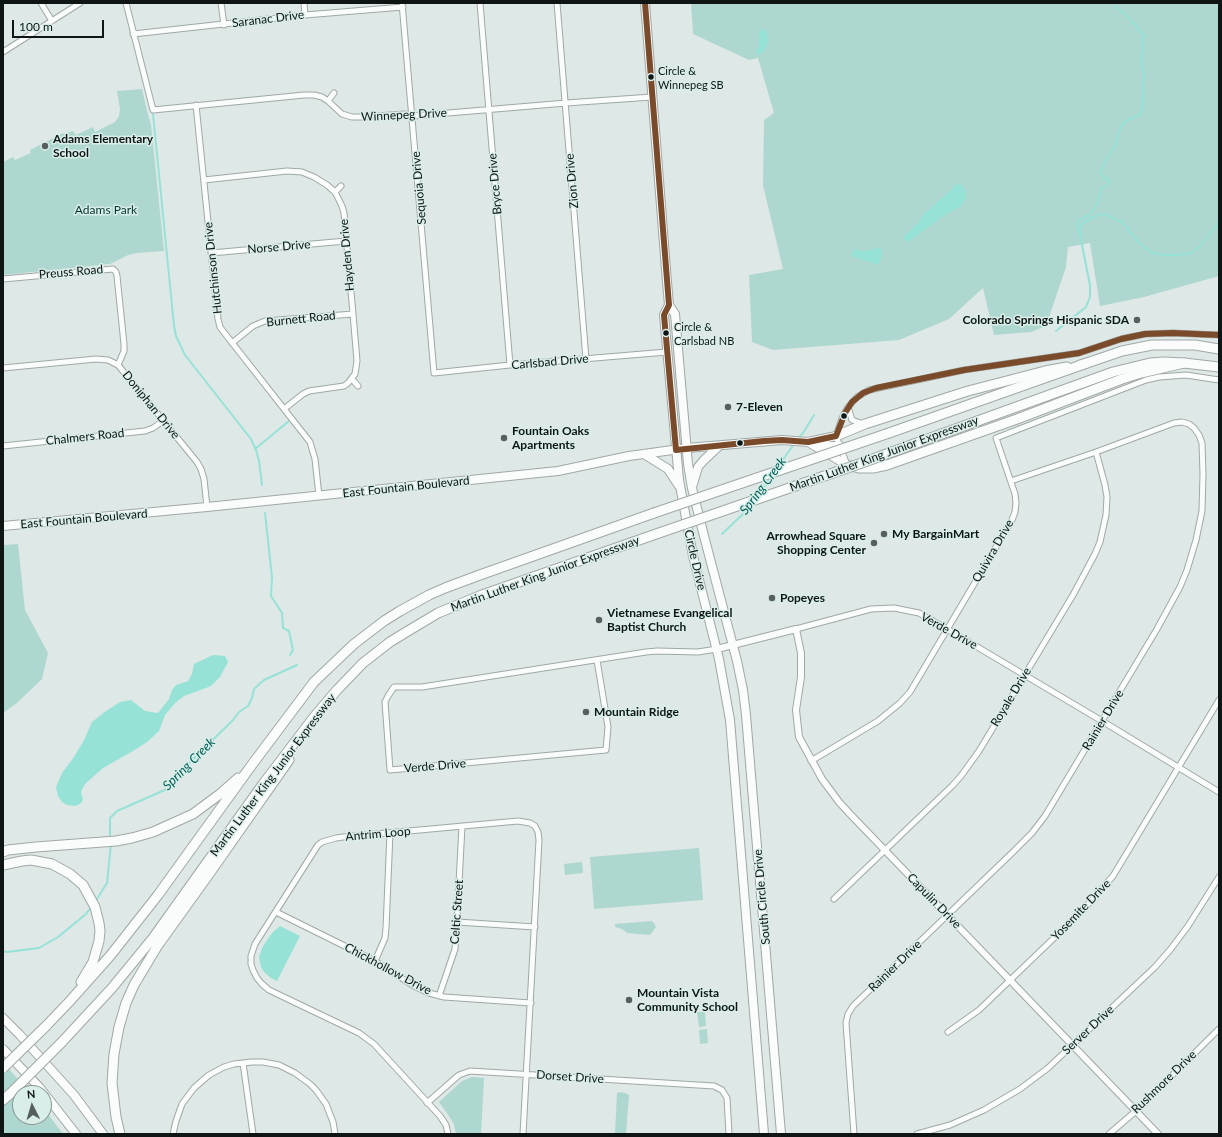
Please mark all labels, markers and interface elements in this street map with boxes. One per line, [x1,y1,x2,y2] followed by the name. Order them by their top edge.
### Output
[231,7,305,31] street label: Saranac Drive
[14,12,106,38] scale bar
[19,19,53,34] text: 100 m
[658,64,724,90] place label: Circle & Winnepeg SB
[646,72,656,82] marker: Circle & Winnepeg SB
[361,106,447,124] street label: Winnepeg Drive
[53,132,153,160] place label: Adams Elementary School
[40,141,50,151] marker: Adams Elementary School
[409,151,429,225] street label: Sequoia Drive
[485,153,505,215] street label: Bryce Drive
[562,153,582,209] street label: Zion Drive
[75,203,137,217] park label: Adams Park
[337,218,357,292] street label: Hayden Drive
[201,221,225,315] street label: Hutchinson Drive
[247,237,311,257] street label: Norse Drive
[38,262,104,282] street label: Preuss Road
[266,308,336,330] street label: Burnett Road
[963,313,1129,327] place label: Colorado Springs Hispanic SDA
[1132,315,1142,325] marker: Colorado Springs Hispanic SDA
[674,320,734,346] place label: Circle & Carlsbad NB
[661,328,671,338] marker: Circle & Carlsbad NB
[511,351,589,373] street label: Carlsbad Drive
[119,368,183,442] street label: Doniphan Drive
[736,400,783,414] place label: 7-Eleven
[723,402,733,412] marker: 7-Eleven
[839,411,849,421] unlabelled marker
[788,413,980,495] street label: Martin Luther King Junior Expressway
[512,424,589,452] place label: Fountain Oaks Apartments
[45,426,125,448] street label: Chalmers Road
[499,433,509,443] marker: Fountain Oaks Apartments
[735,438,745,448] unlabelled marker
[736,454,790,518] water label: Spring Creek
[342,473,470,501] street label: East Fountain Boulevard
[20,506,148,532] street label: East Fountain Boulevard
[969,517,1017,585] street label: Quivira Drive
[892,527,979,541] place label: My BargainMart
[681,528,709,592] street label: Circle Drive
[767,529,866,557] place label: Arrowhead Square Shopping Center
[879,529,889,539] marker: My BargainMart
[449,533,641,615] street label: Martin Luther King Junior Expressway
[869,538,879,548] marker: Arrowhead Square Shopping Center
[780,591,825,605] place label: Popeyes
[767,593,777,603] marker: Popeyes
[607,606,732,634] place label: Vietnamese Evangelical Baptist Church
[918,610,980,652] street label: Verde Drive
[594,615,604,625] marker: Vietnamese Evangelical Baptist Church
[988,665,1034,729] street label: Royale Drive
[1079,687,1127,753] street label: Rainier Drive
[207,691,339,859] street label: Martin Luther King Junior Expressway
[594,705,679,719] place label: Mountain Ridge
[581,707,591,717] marker: Mountain Ridge
[160,735,218,793] water label: Spring Creek
[403,756,467,776] street label: Verde Drive
[345,824,411,844] street label: Antrim Loop
[751,849,773,945] street label: South Circle Drive
[904,870,964,932] street label: Capulin Drive
[1048,876,1114,944] street label: Yosemite Drive
[448,879,466,945] street label: Celtic Street
[865,937,925,995] street label: Rainier Drive
[342,940,434,998] street label: Chickhollow Drive
[637,986,738,1014] place label: Mountain Vista Community School
[624,995,634,1005] marker: Mountain Vista Community School
[1059,1002,1117,1058] street label: Server Drive
[1129,1047,1199,1117] street label: Rushmore Drive
[536,1067,604,1087] street label: Dorset Drive
[12,1085,52,1125] north arrow
[26,1087,36,1100] text: N

